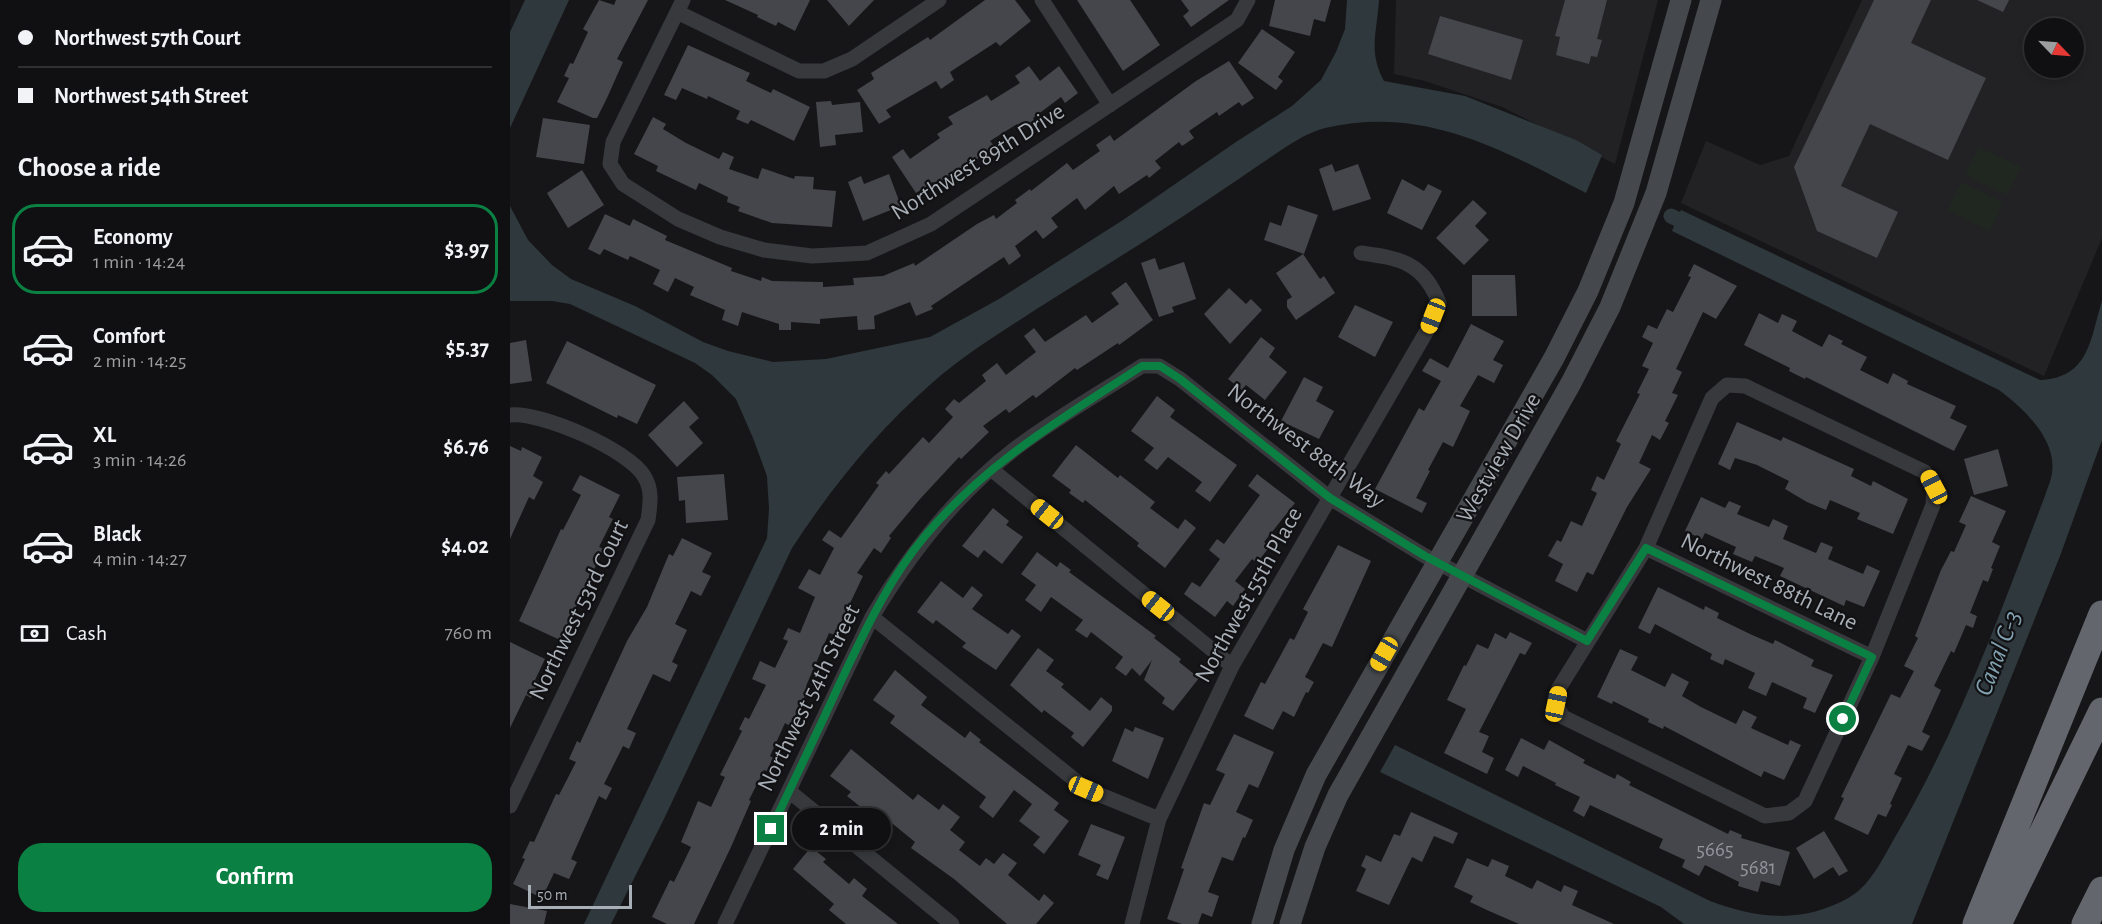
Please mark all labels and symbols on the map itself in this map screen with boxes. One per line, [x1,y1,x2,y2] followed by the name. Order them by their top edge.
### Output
[2024,18,2084,78] north arrow
[887,99,1069,225] street label: Northwest 89th Drive
[1418,296,1448,336] car
[1223,379,1389,513] street label: Northwest 88th Way
[1452,389,1546,527] street label: Westview Drive
[1918,467,1950,507] car
[1027,496,1067,532] car
[1191,503,1307,687] street label: Northwest 55th Place
[525,516,633,704] street label: Northwest 53rd Court
[1677,529,1861,635] street label: Northwest 88th Lane
[1138,588,1178,624] car
[753,601,865,795] street label: Northwest 54th Street
[1970,607,2026,699] water label: Canal C-3
[1367,634,1401,674] car
[1543,685,1569,723] car
[1829,705,1856,732] route start
[1066,774,1106,804] car
[792,808,891,850] callout: 2 min
[757,815,784,842] route end
[1696,839,1734,860] house number: 5665
[1740,857,1776,878] house number: 5681
[528,882,632,910] scale bar

